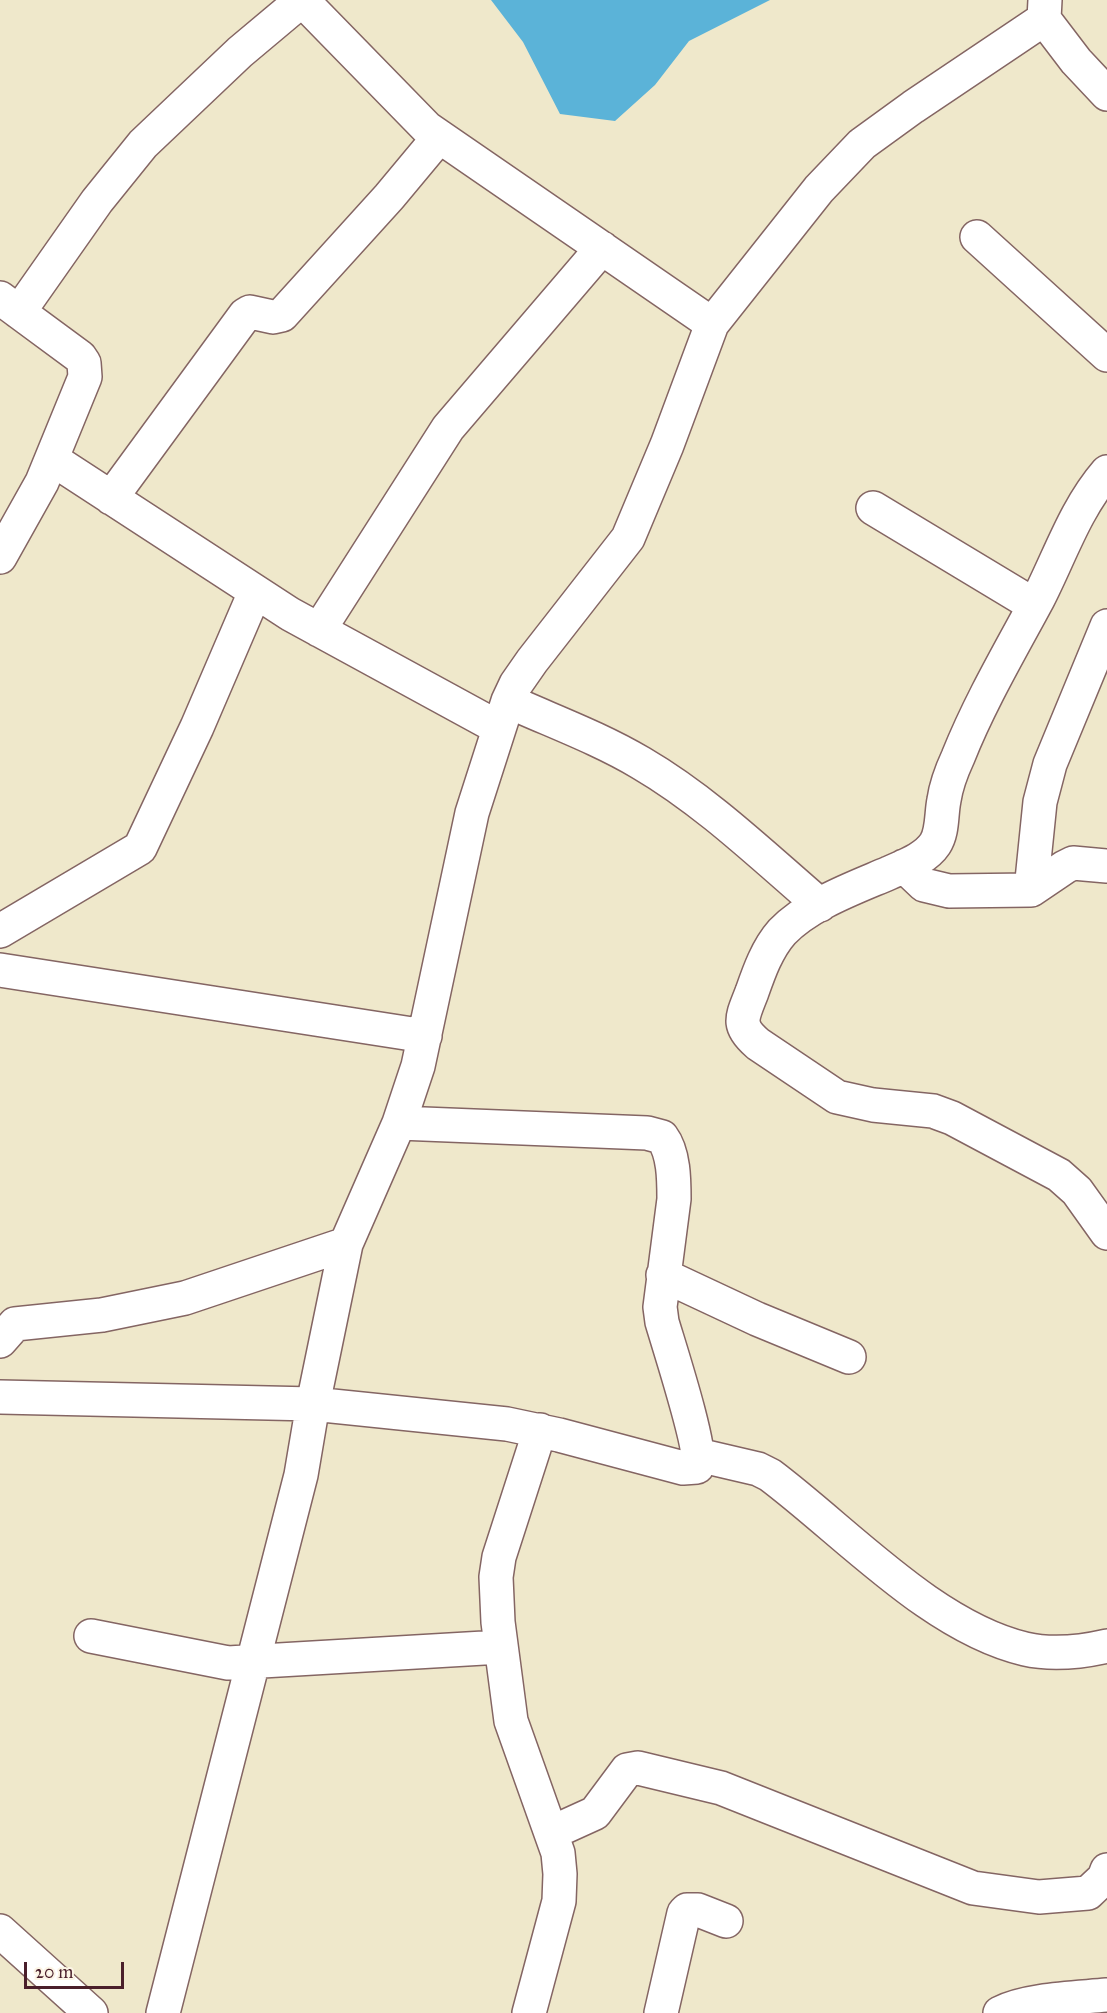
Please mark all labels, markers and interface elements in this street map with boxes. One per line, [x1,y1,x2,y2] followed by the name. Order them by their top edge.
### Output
[27,1950,128,1988] scale bar
[35,1961,73,1983] text: 20 m

